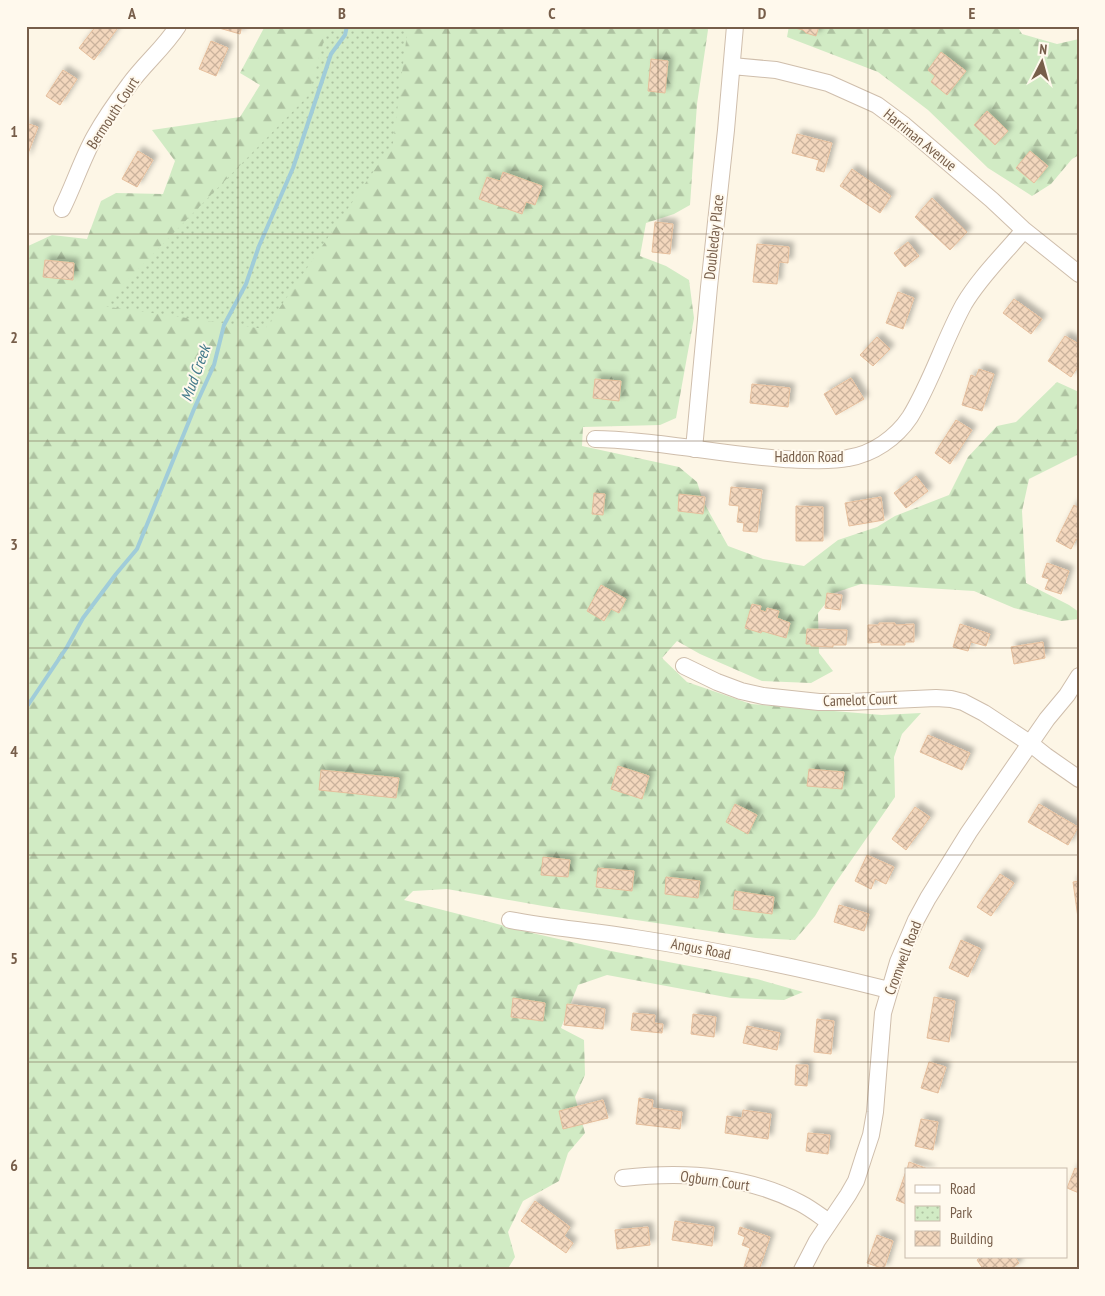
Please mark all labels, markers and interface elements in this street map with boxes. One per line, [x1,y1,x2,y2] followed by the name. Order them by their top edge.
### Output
[127,3,137,23] text: A
[338,3,346,23] text: B
[548,3,556,23] text: C
[758,3,767,23] text: D
[969,3,976,23] text: E
[1018,38,1068,88] north arrow
[1039,40,1048,58] text: N
[82,73,143,152] street label: Bermouth Court
[880,104,961,175] street label: Harriman Avenue
[10,121,18,141] text: 1
[700,193,727,280] street label: Doubleday Place
[10,327,18,347] text: 2
[176,341,215,404] water label: Mud Creek
[775,447,843,466] street label: Haddon Road
[10,534,18,554] text: 3
[823,689,897,710] street label: Camelot Court
[10,741,18,761] text: 4
[880,918,925,997] street label: Cromwell Road
[670,933,733,964] street label: Angus Road
[10,948,18,968] text: 5
[10,1155,18,1175] text: 6
[679,1166,751,1195] street label: Ogburn Court
[905,1168,1068,1258] legend
[950,1179,976,1198] text: Road
[950,1203,972,1222] text: Park
[950,1229,993,1248] text: Building

